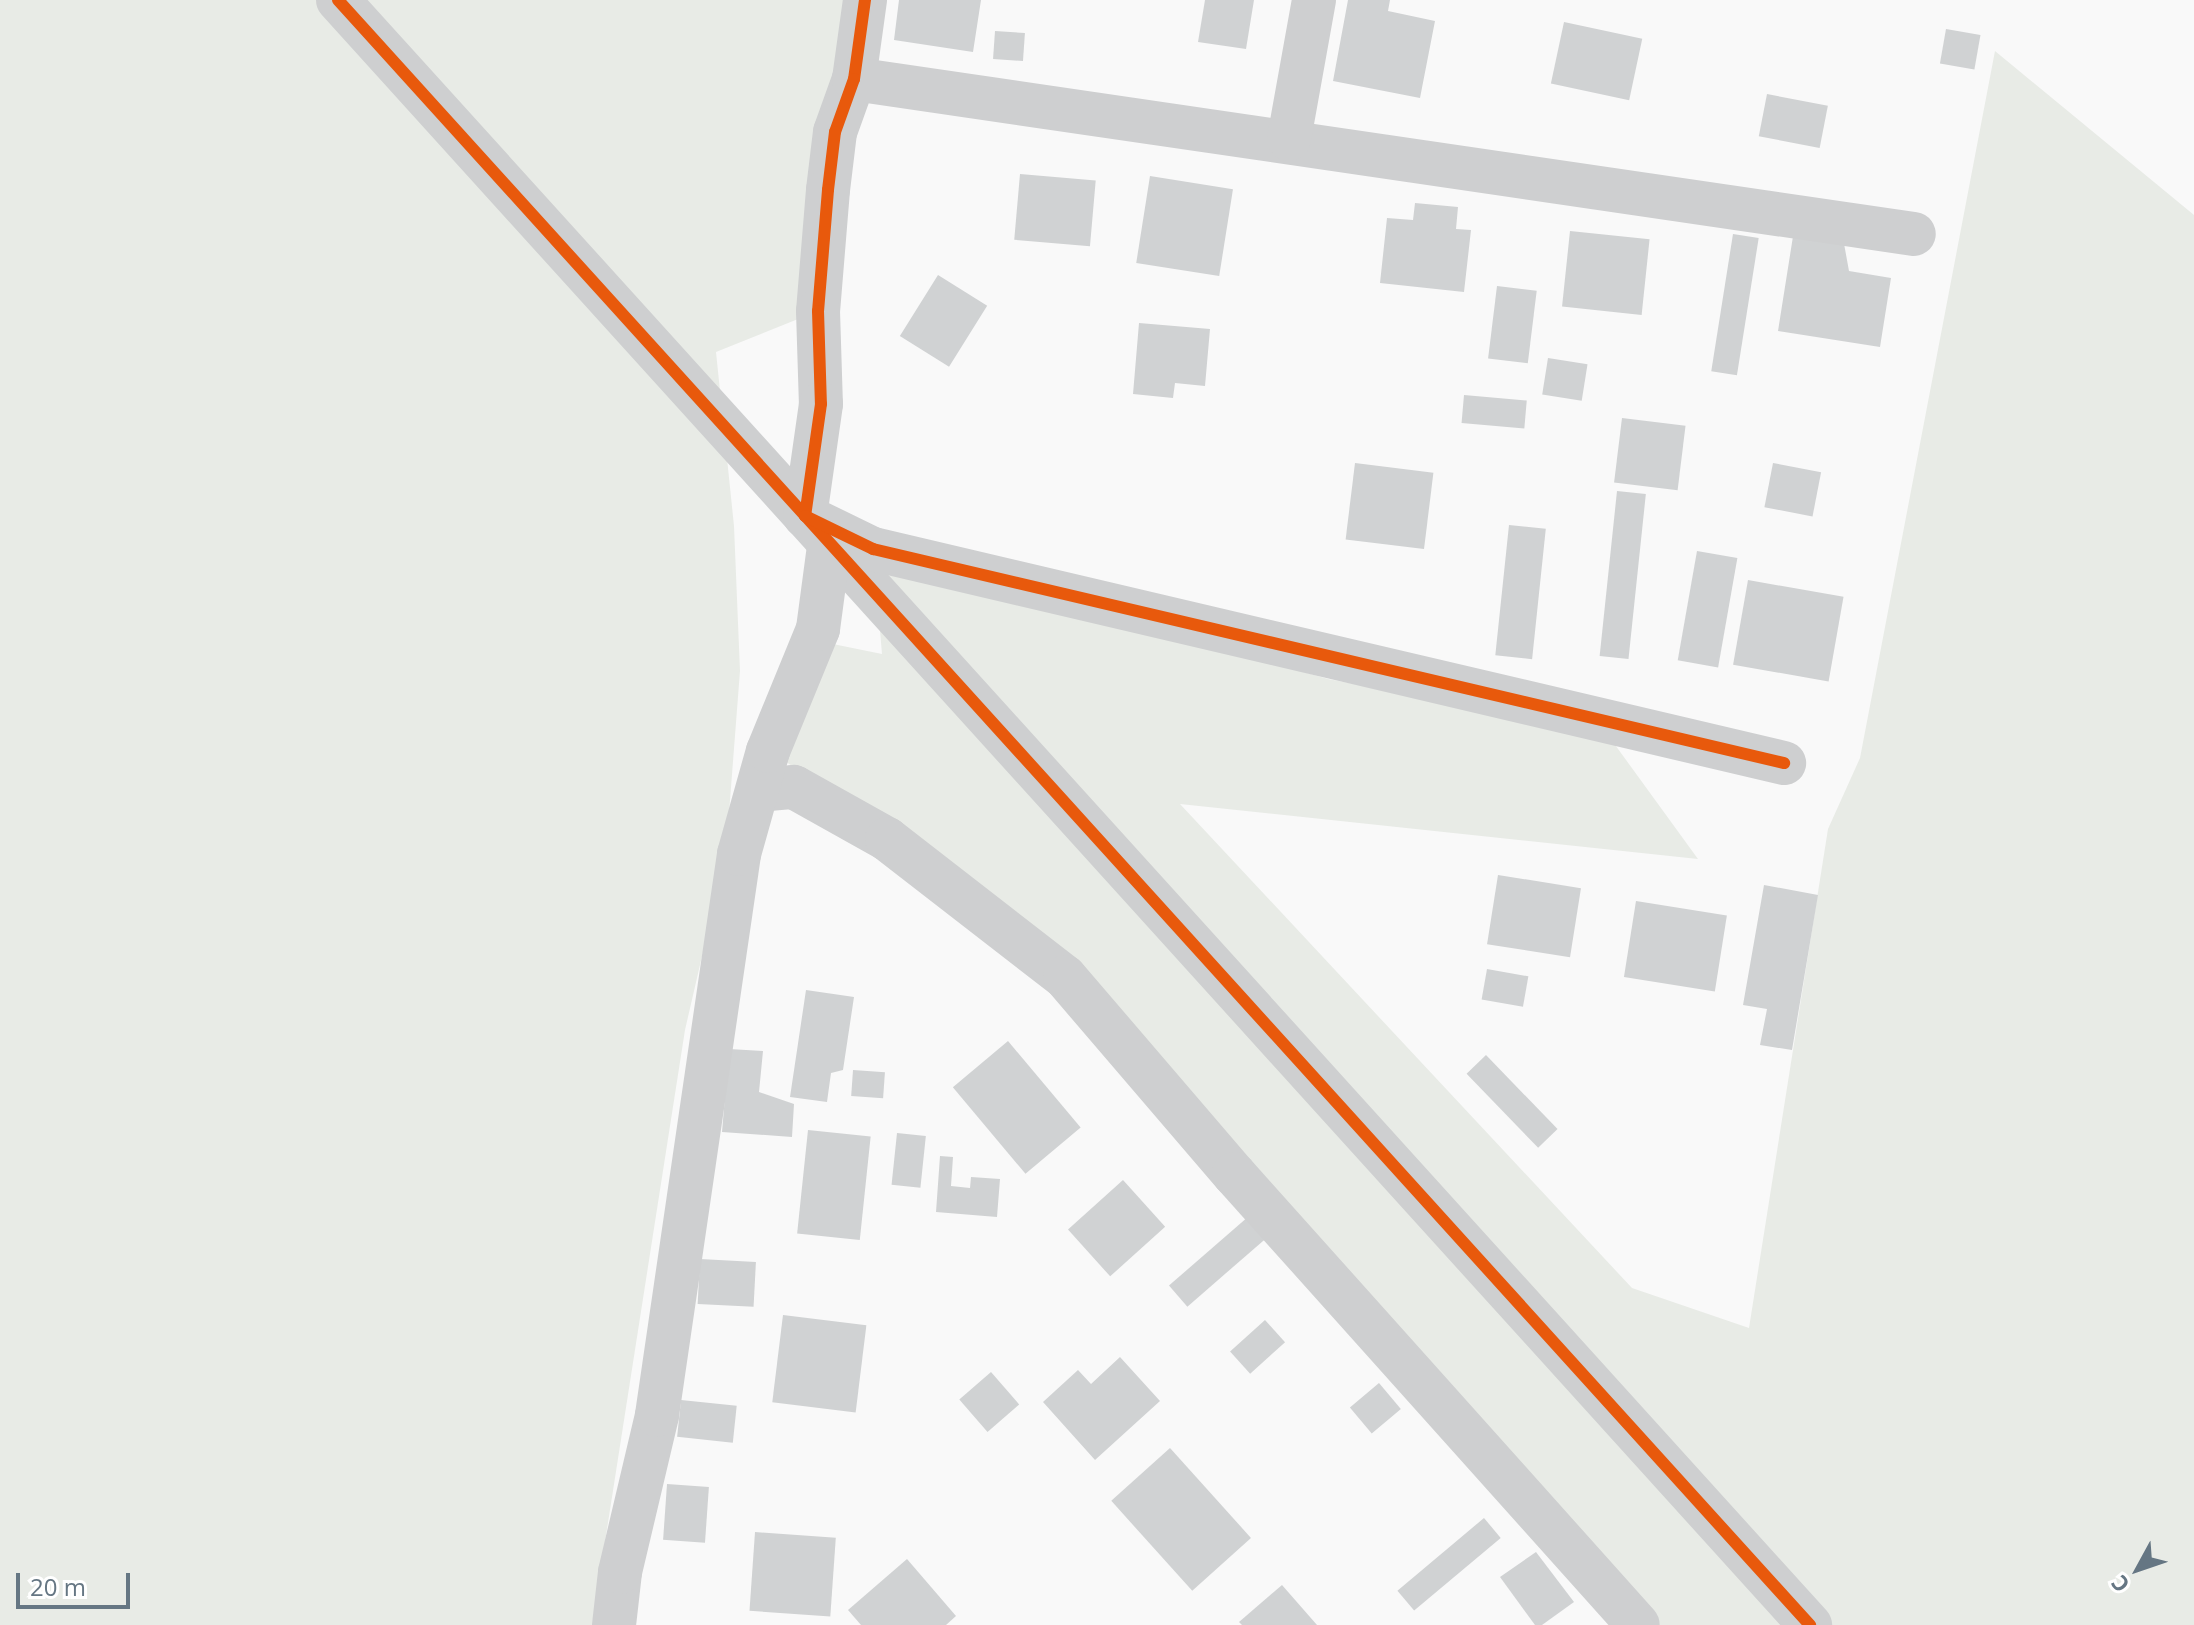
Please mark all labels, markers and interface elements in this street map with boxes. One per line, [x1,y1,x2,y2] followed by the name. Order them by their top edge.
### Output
[2098,1529,2178,1609] north arrow
[20,1557,134,1607] scale bar
[2104,1569,2136,1599] text: С
[30,1570,86,1603] text: 20 m

